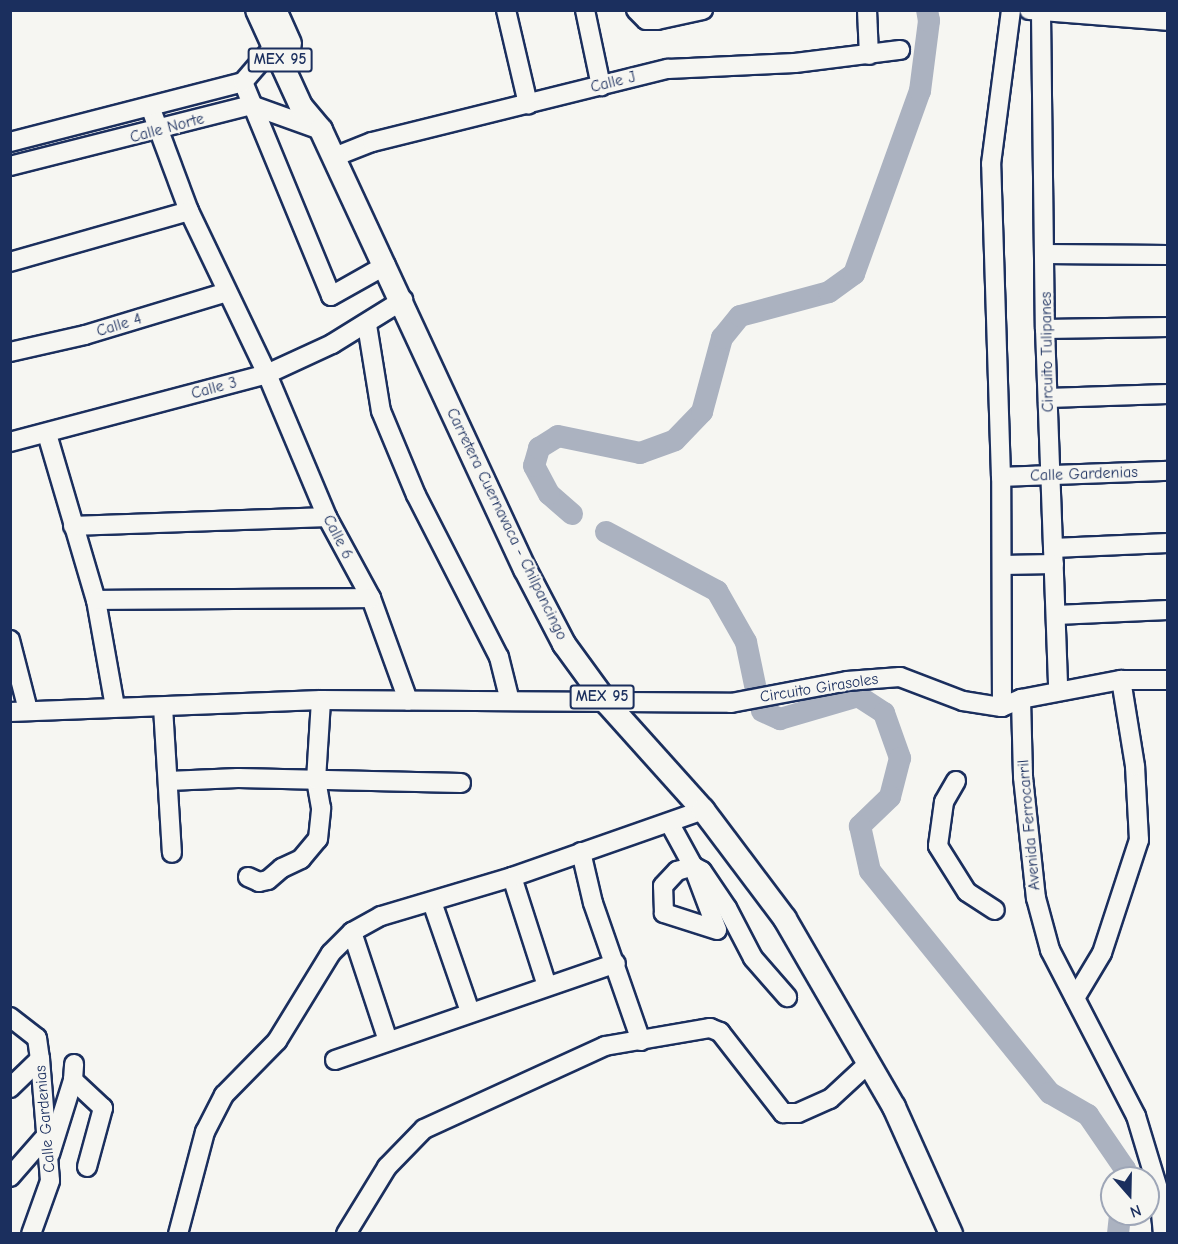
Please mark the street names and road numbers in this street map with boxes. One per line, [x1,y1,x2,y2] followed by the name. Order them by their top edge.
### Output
[247,48,313,72] road number: MEX 95
[588,67,638,97] street label: Calle J
[128,109,206,147] street label: Calle Norte
[1036,291,1058,413] street label: Circuito Tulipanes
[94,309,144,341] street label: Calle 4
[189,373,239,403] street label: Calle 3
[442,405,572,643] street label: Carretera Cuernavaca - Chilpancingo
[1030,463,1138,485] street label: Calle Gardenias
[319,512,357,562] street label: Calle 6
[759,669,879,707] street label: Circuito Girasoles
[569,685,635,709] road number: MEX 95
[1014,759,1044,891] street label: Avenida Ferrocarril
[31,1064,59,1174] street label: Calle Gardenias

